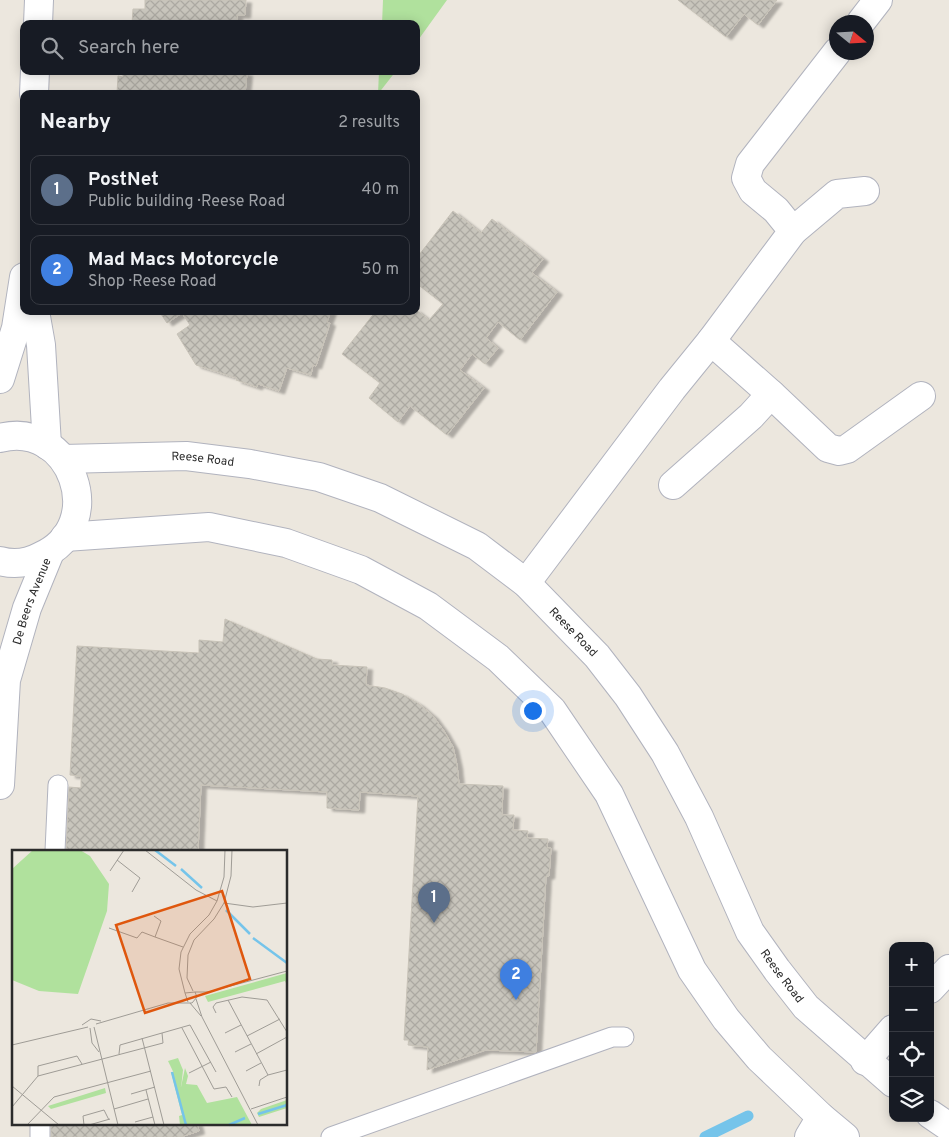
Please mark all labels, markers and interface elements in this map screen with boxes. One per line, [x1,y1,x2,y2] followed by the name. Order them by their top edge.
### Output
[829,15,874,60] north arrow
[20,20,420,75] search box
[38,34,66,62] icon: search
[78,36,180,60] text: Search here
[40,109,111,136] text: Nearby
[338,113,400,133] text: 2 results
[88,168,159,192] text: PostNet
[54,180,60,200] text: 1
[361,180,399,200] text: 40 m
[88,192,285,212] text: Public building · Reese Road
[88,248,279,272] text: Mad Macs Motorcycle
[52,260,62,280] text: 2
[362,260,399,280] text: 50 m
[88,272,217,292] text: Shop · Reese Road
[171,449,235,471] street label: Reese Road
[10,556,56,647] street label: De Beers Avenue
[545,604,601,661] street label: Reese Road
[520,698,546,724] your location
[12,850,288,1124] inset map
[418,882,450,923] pin: 1
[889,942,934,1122] map controls
[889,942,934,987] button: +
[756,947,807,1007] street label: Reese Road
[500,959,532,1000] pin: 2
[889,987,934,1032] button: −
[889,1032,934,1077] button: locate
[889,1077,934,1122] button: layers

